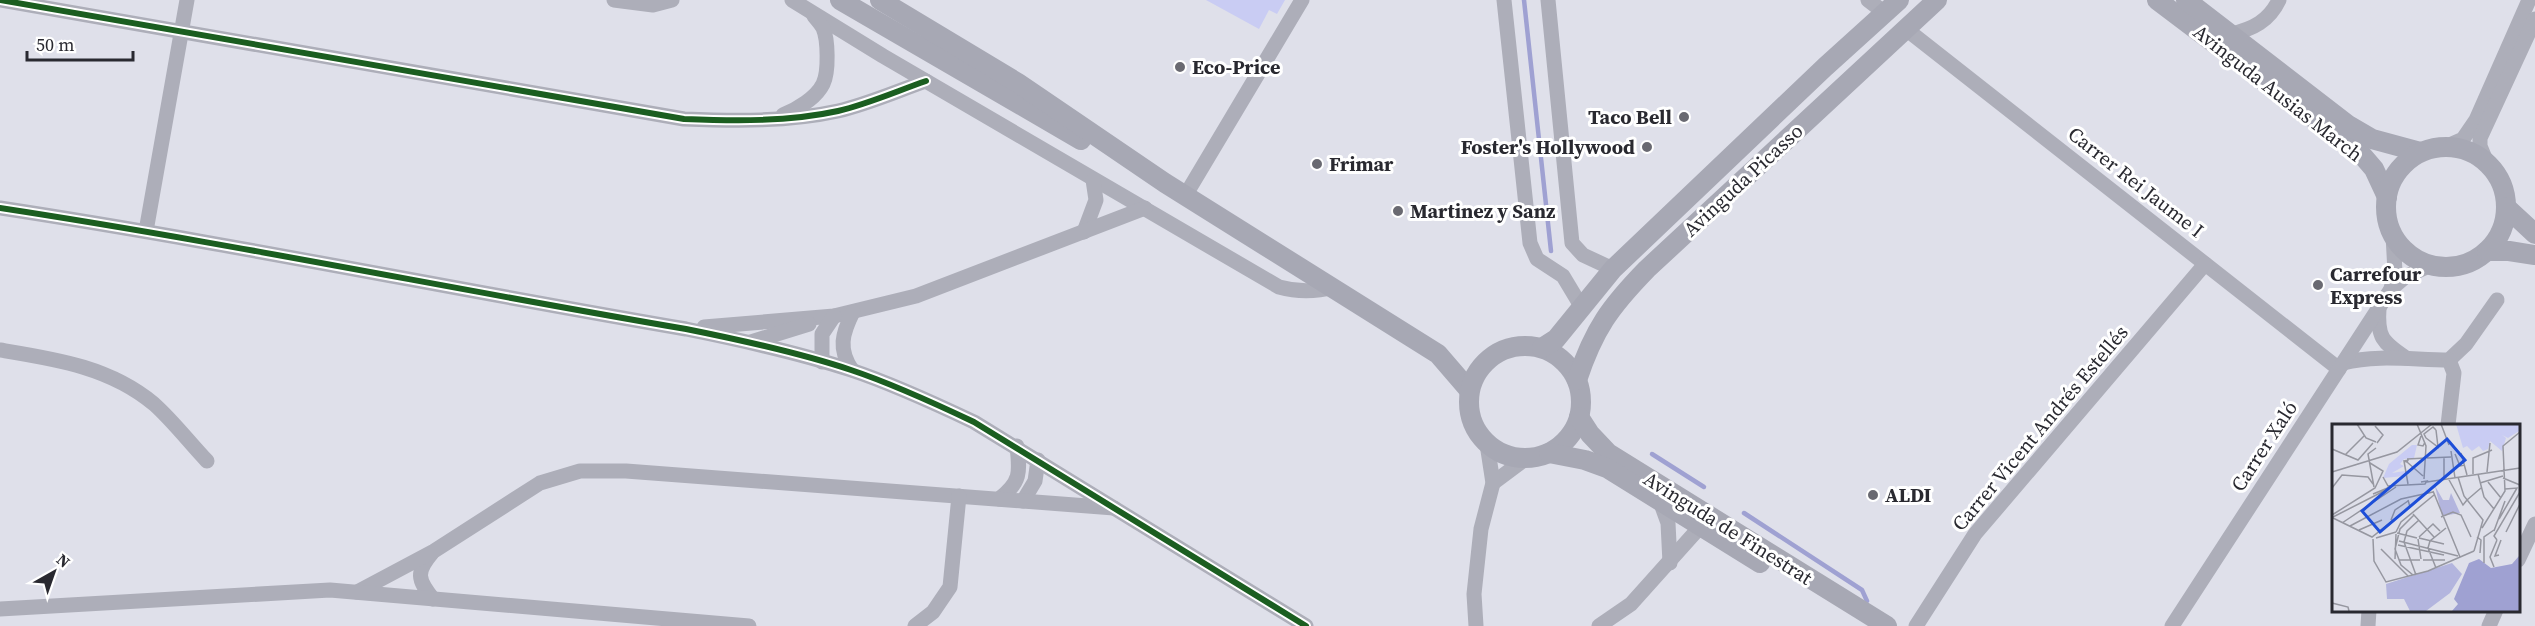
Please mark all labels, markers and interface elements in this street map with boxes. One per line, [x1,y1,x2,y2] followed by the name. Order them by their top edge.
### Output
[2187,18,2369,168] street label: Avinguda Ausias March
[27,24,134,62] scale bar
[36,32,74,57] text: 50 m
[1192,53,1281,81] place label: Eco-Price
[1173,60,1187,74] marker: Eco-Price
[1588,103,1672,131] place label: Taco Bell
[1677,110,1691,124] marker: Taco Bell
[1677,117,1809,243] street label: Avinguda Picasso
[2062,120,2210,244] street label: Carrer Rei Jaume I
[1461,133,1635,161] place label: Foster's Hollywood
[1640,140,1654,154] marker: Foster's Hollywood
[1329,150,1394,178] place label: Frimar
[1310,157,1324,171] marker: Frimar
[1410,197,1555,225] place label: Martinez y Sanz
[1391,204,1405,218] marker: Martinez y Sanz
[2330,260,2422,311] place label: Carrefour Express
[2311,278,2325,292] marker: Carrefour Express
[1945,319,2135,537] street label: Carrer Vicent Andrés Estellés
[2224,395,2304,497] street label: Carrer Xaló
[2332,424,2520,611] inset map
[1638,465,1818,592] street label: Avinguda de Finestrat
[1885,481,1932,509] place label: ALDI
[1866,488,1880,502] marker: ALDI
[24,542,84,602] north arrow
[52,548,75,573] text: N

